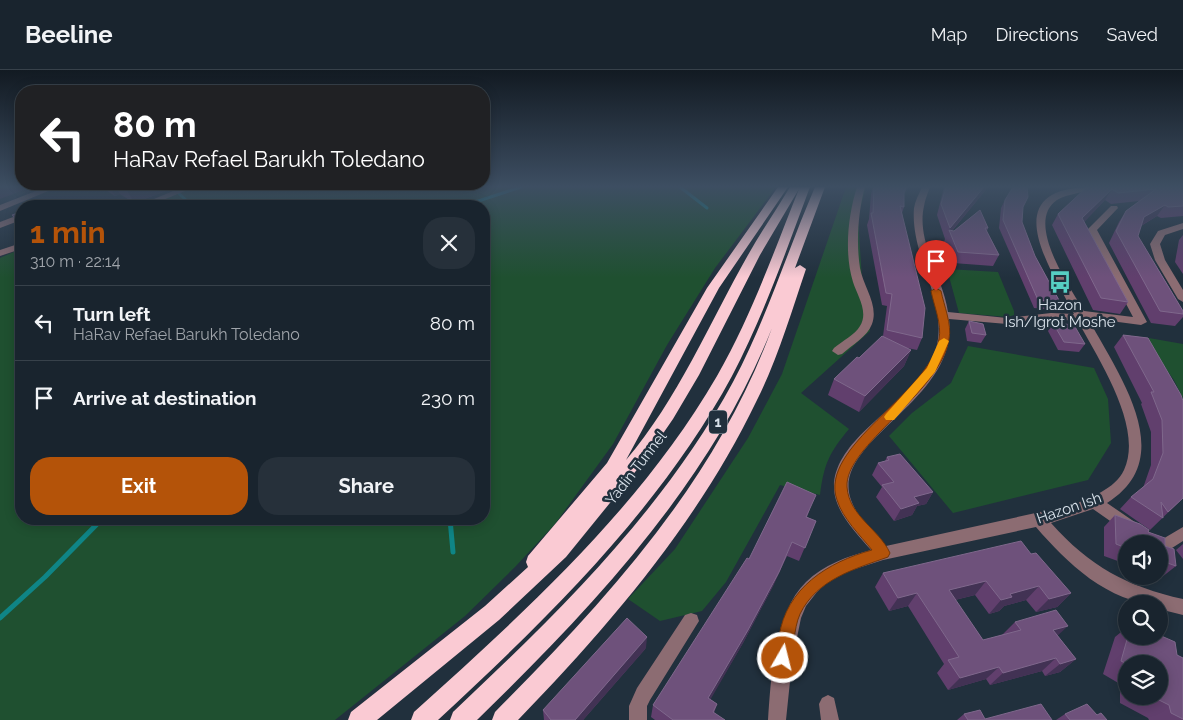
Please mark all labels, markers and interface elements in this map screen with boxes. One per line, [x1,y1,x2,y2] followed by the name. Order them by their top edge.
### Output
[25,20,113,49] text: Beeline
[931,24,967,45] text: Map
[995,24,1079,45] text: Directions
[1107,24,1158,45] text: Saved
[113,104,197,145] text: 80 m
[30,105,95,170] icon: left
[113,146,425,172] text: HaRav Refael Barukh Toledano
[30,215,106,250] text: 1 min
[423,217,475,269] button: close
[915,240,957,291] pin
[922,247,950,275] icon: arrive
[30,252,120,271] text: 310 m · 22:14
[1047,269,1073,295] bus stop icon: Hazon Ish/Igrot Moshe
[1004,296,1116,331] place label: Hazon Ish/Igrot Moshe
[73,303,150,325] text: Turn left
[30,309,58,337] icon: left
[430,312,475,334] text: 80 m
[73,325,300,344] text: HaRav Refael Barukh Toledano
[30,384,58,412] icon: arrive
[73,387,257,409] text: Arrive at destination
[421,387,475,409] text: 230 m
[709,411,727,434] road number: 1
[602,427,671,508] street label: Yadin Tunnel
[30,457,248,515] button: Exit
[258,457,475,515] button: Share
[1034,488,1104,528] street label: Hazon Ish
[1118,535,1168,705] map controls
[1118,535,1168,585] button: sound
[1118,595,1168,645] button: search
[756,631,808,683] position arrow
[1118,655,1168,705] button: layers

